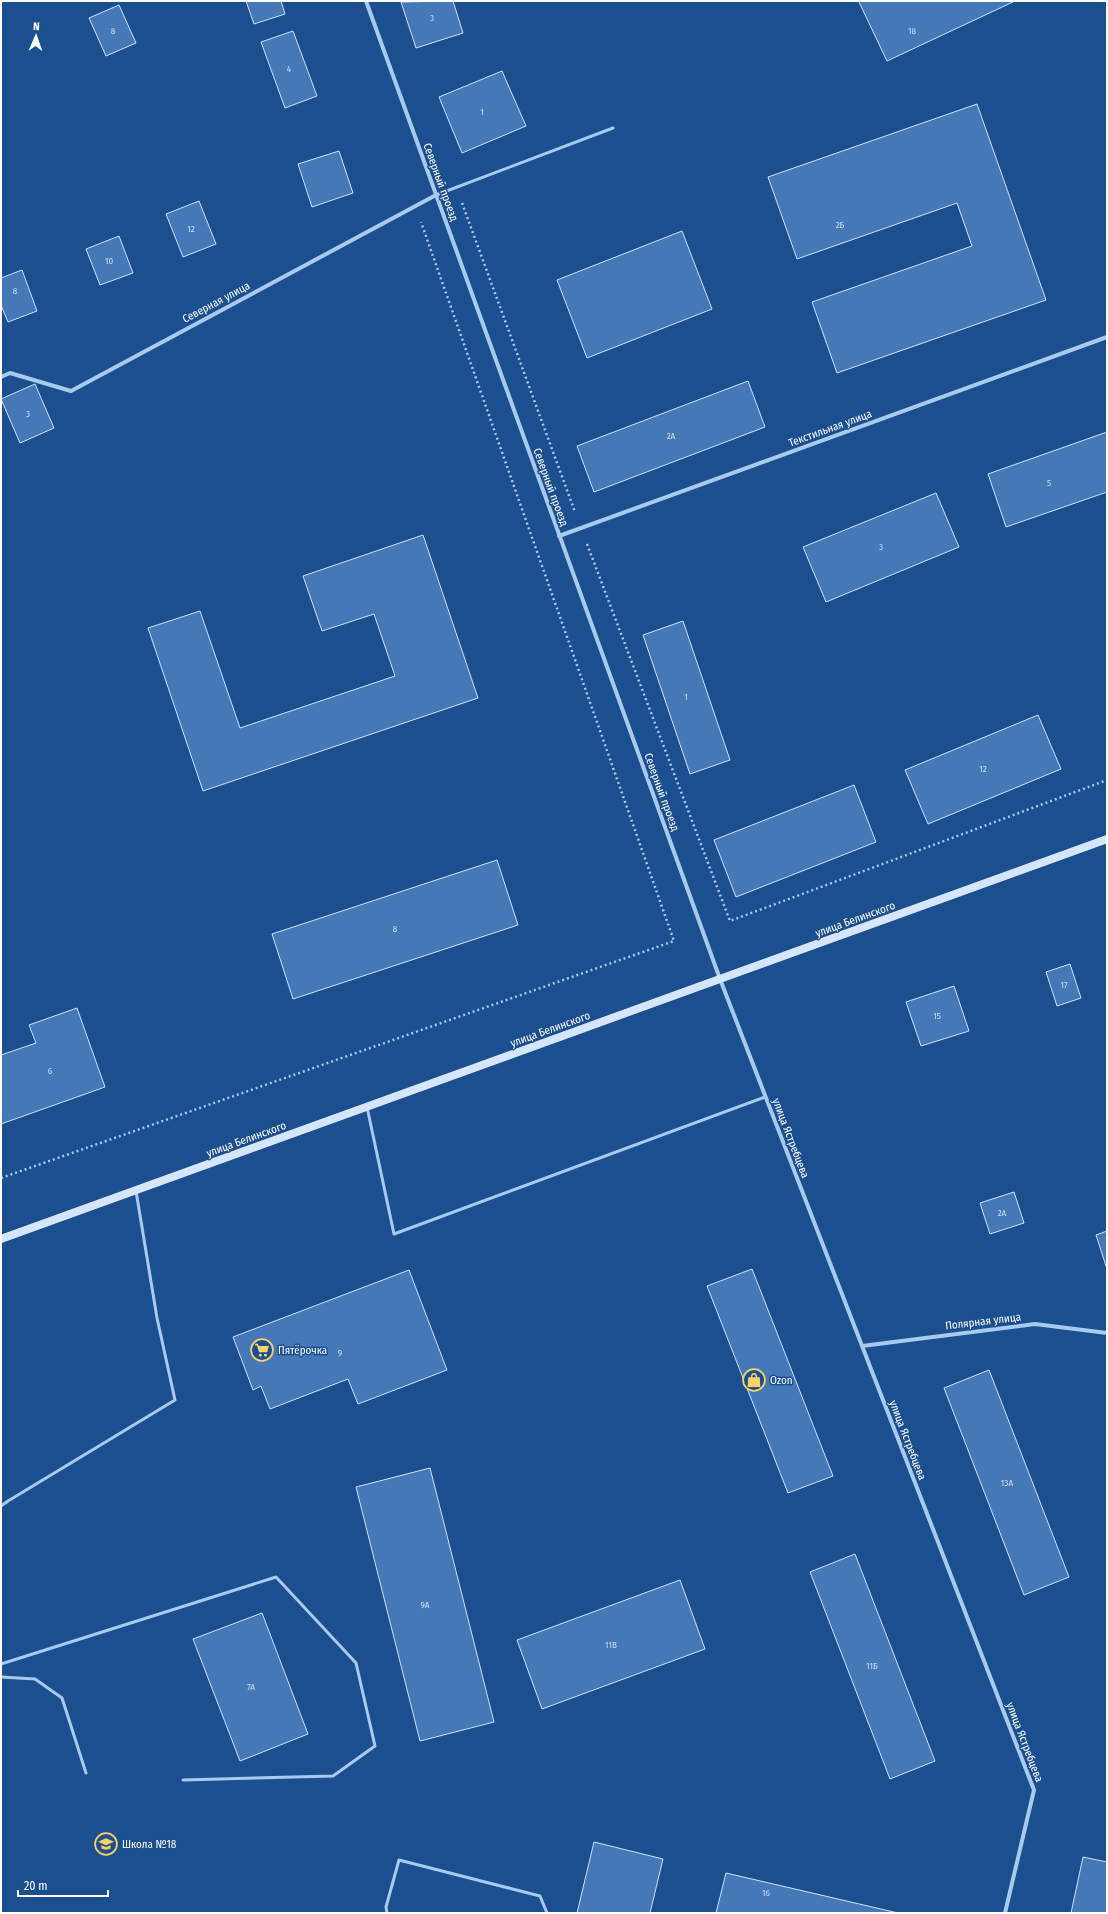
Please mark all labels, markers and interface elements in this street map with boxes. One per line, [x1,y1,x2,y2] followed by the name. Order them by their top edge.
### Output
[430,13,434,23] house number: 3
[16,16,56,56] north arrow
[33,20,40,33] text: N
[111,26,116,36] house number: 8
[908,26,917,36] house number: 18
[287,64,292,74] house number: 4
[480,107,484,117] house number: 1
[420,141,461,223] street label: Северный проезд
[836,220,845,230] house number: 2Б
[187,224,195,234] house number: 12
[105,256,113,266] house number: 10
[180,279,252,326] street label: Северная улица
[13,286,18,296] house number: 8
[787,407,874,450] street label: Текстильная улица
[26,409,30,419] house number: 3
[667,431,676,441] house number: 2А
[530,446,571,528] street label: Северный проезд
[1047,478,1051,488] house number: 5
[879,542,883,552] house number: 3
[684,692,688,702] house number: 1
[641,751,682,833] street label: Северный проезд
[979,764,987,774] house number: 12
[813,899,897,940] street label: улица Белинского
[393,924,398,934] house number: 8
[1060,980,1068,990] house number: 17
[508,1009,592,1050] street label: улица Белинского
[933,1011,941,1021] house number: 15
[48,1066,53,1076] house number: 6
[769,1097,812,1180] street label: улица Ястребцева
[204,1119,288,1160] street label: улица Белинского
[998,1208,1007,1218] house number: 2А
[944,1310,1022,1333] street label: Полярная улица
[249,1337,275,1363] supermarket icon: Пятёрочка
[278,1344,327,1357] place label: Пятёрочка
[338,1348,342,1358] house number: 9
[741,1367,767,1393] shop icon: Ozon
[770,1374,793,1387] place label: Ozon
[886,1399,929,1482] street label: улица Ястребцева
[1001,1478,1013,1488] house number: 13А
[420,1600,430,1610] house number: 9А
[605,1640,617,1650] house number: 11В
[866,1661,878,1671] house number: 11Б
[247,1682,255,1692] house number: 7А
[1003,1701,1046,1784] street label: улица Ястребцева
[93,1831,119,1857] school or university icon: Школа №18
[122,1838,177,1851] place label: Школа №18
[18,1872,108,1898] scale bar
[24,1879,48,1893] text: 20 m
[762,1888,771,1898] house number: 16

